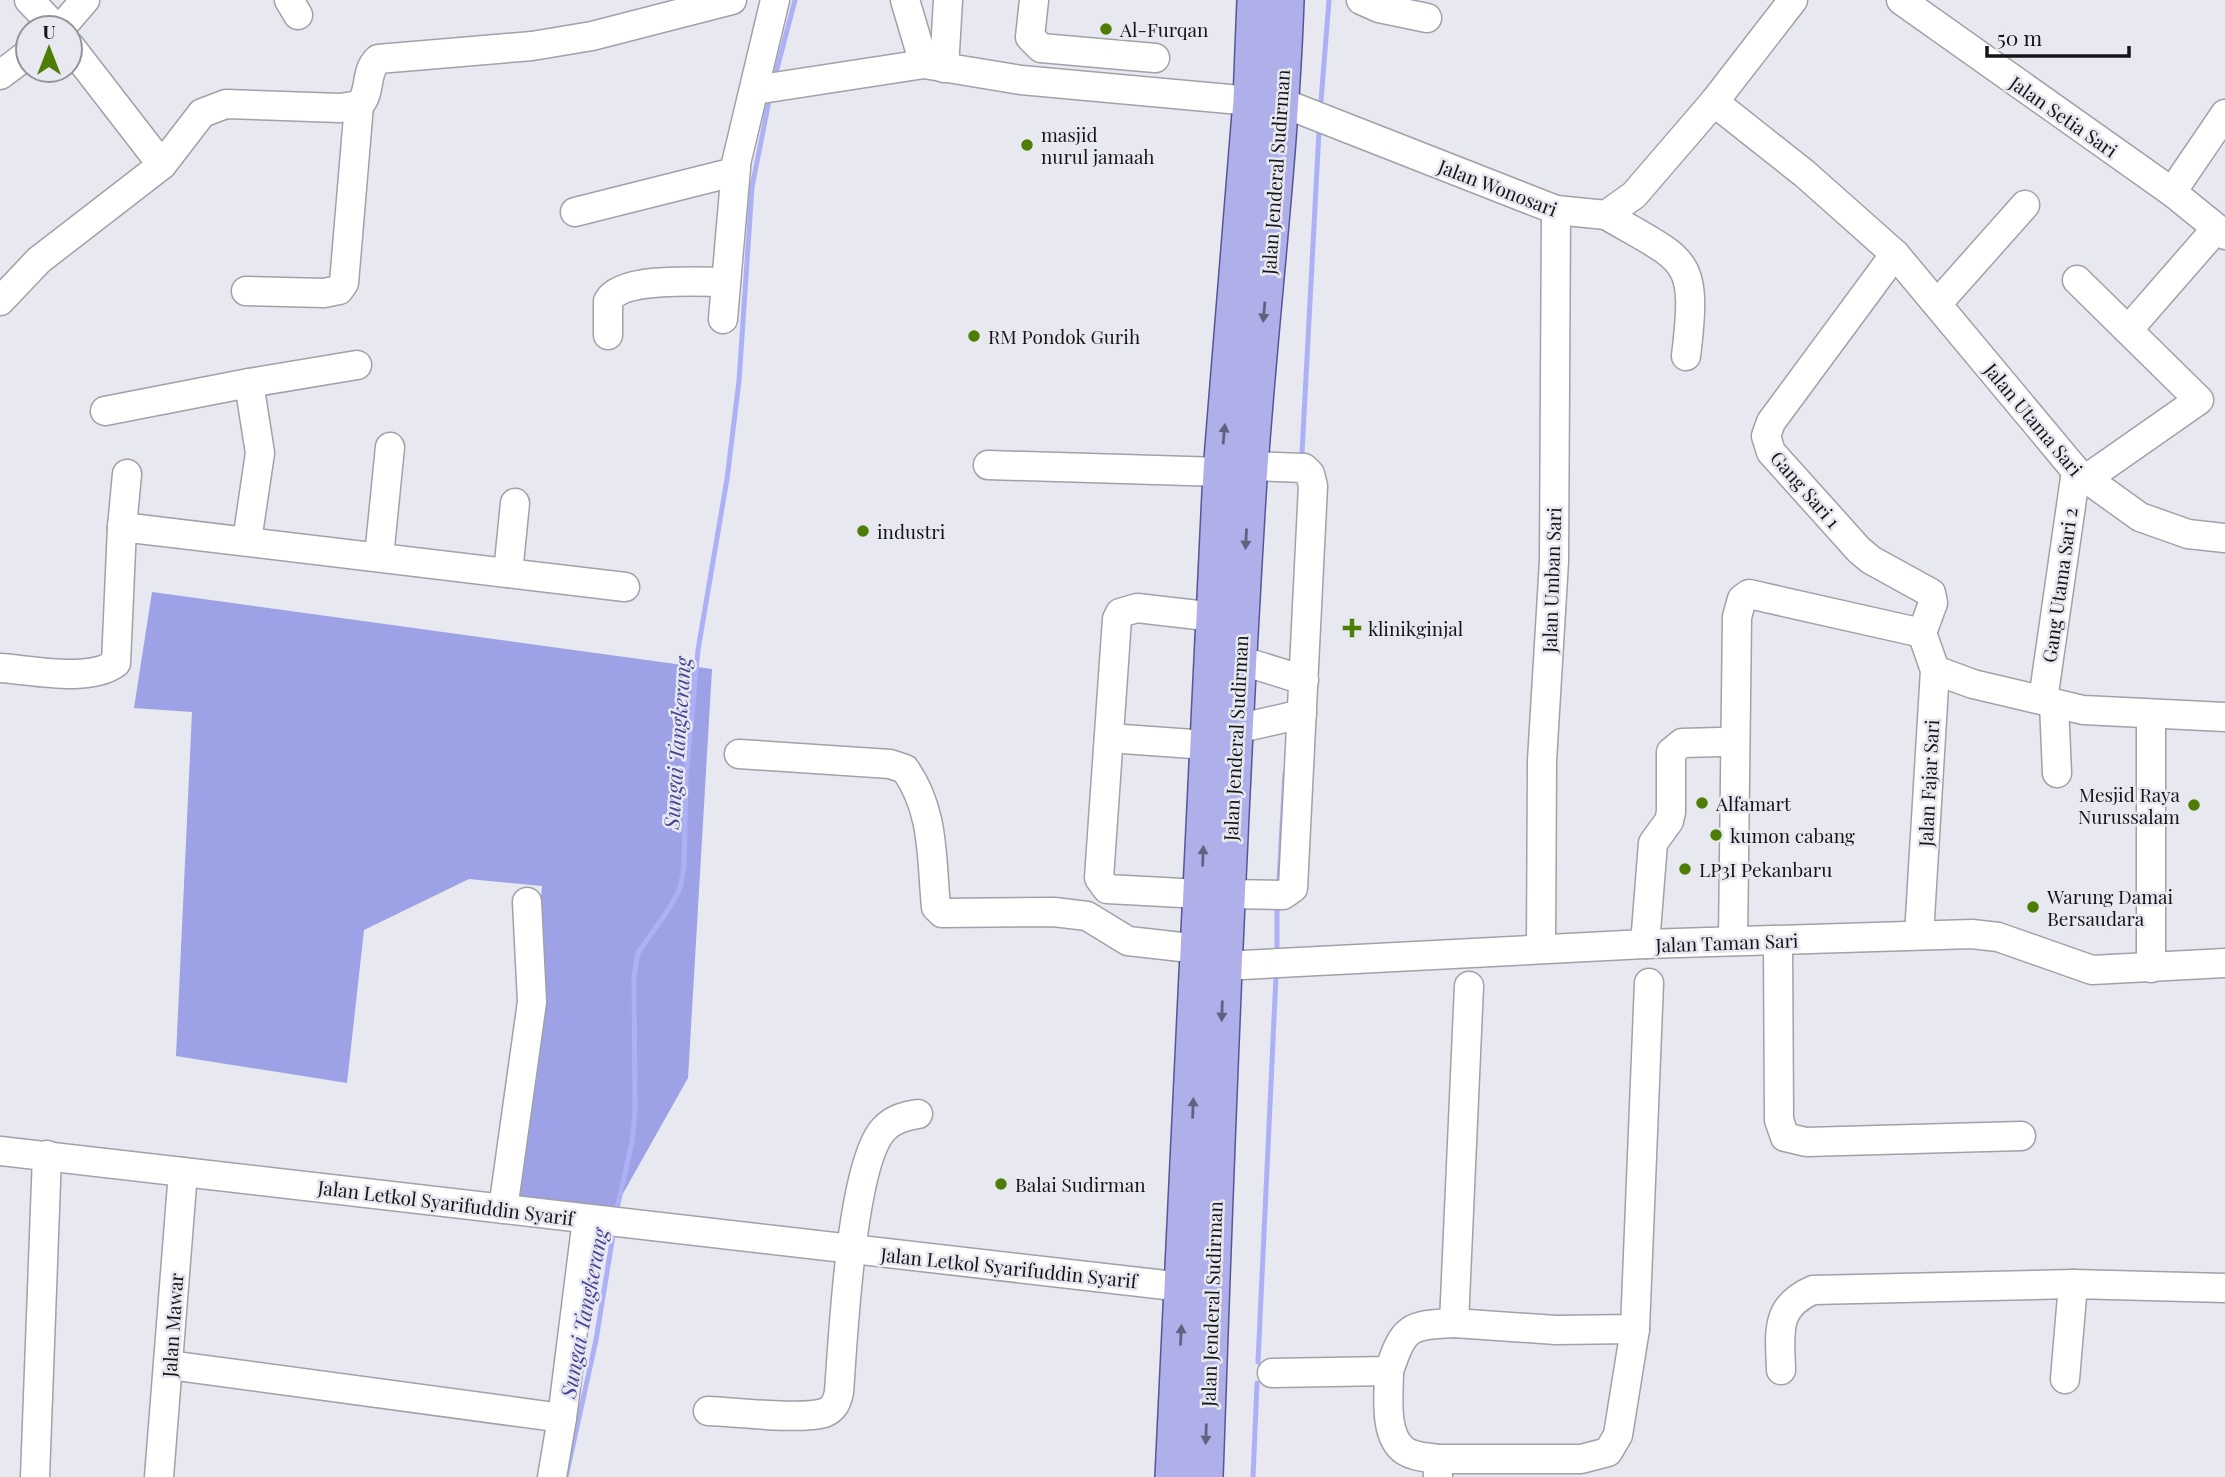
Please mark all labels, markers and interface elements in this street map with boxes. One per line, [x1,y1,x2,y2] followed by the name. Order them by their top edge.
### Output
[14,14,84,84] north arrow
[1987,14,2129,58] scale bar
[1119,16,1209,42] place label: Al-Furqan
[42,18,56,44] text: U
[1098,21,1114,37] marker: Al-Furqan
[1997,23,2043,51] text: 50 m
[1255,68,1295,277] street label: Jalan Jenderal Sudirman
[2004,69,2123,163] street label: Jalan Setia Sari
[1041,121,1155,169] place label: masjid nurul jamaah
[1019,137,1035,153] marker: masjid nurul jamaah
[1434,152,1562,222] street label: Jalan Wonosari
[1258,302,1269,324] one-way arrow
[988,323,1140,349] place label: RM Pondok Gurih
[966,328,982,344] marker: RM Pondok Gurih
[1978,356,2089,481] street label: Jalan Utama Sari
[1219,422,1230,444] one-way arrow
[1765,445,1847,533] street label: Gang Sari 1
[1535,506,1567,654] street label: Jalan Umban Sari
[2035,506,2083,664] street label: Gang Utama Sari 2
[877,518,946,544] place label: industri
[855,523,871,539] marker: industri
[1240,528,1251,550] one-way arrow
[1368,615,1464,641] place label: klinikginjal
[1342,618,1362,638] marker: klinikginjal
[1217,634,1253,842] street label: Jalan Jenderal Sudirman
[656,654,696,831] water label: Sungai Tangkerang
[1912,718,1944,848] street label: Jalan Fajar Sari
[2078,781,2181,829] place label: Mesjid Raya Nurussalam
[1715,790,1791,816] place label: Alfamart
[1694,795,1710,811] marker: Alfamart
[2186,797,2202,813] marker: Mesjid Raya Nurussalam
[1730,822,1855,848] place label: kumon cabang
[1708,827,1724,843] marker: kumon cabang
[1197,845,1208,867] one-way arrow
[1699,856,1832,882] place label: LP3I Pekanbaru
[1677,861,1693,877] marker: LP3I Pekanbaru
[2046,883,2174,931] place label: Warung Damai Bersaudara
[2025,899,2041,915] marker: Warung Damai Bersaudara
[1654,926,1799,958] street label: Jalan Taman Sari
[1216,1000,1227,1022] one-way arrow
[1187,1097,1198,1119] one-way arrow
[1015,1171,1146,1197] place label: Balai Sudirman
[315,1173,577,1231] street label: Jalan Letkol Syarifuddin Syarif
[993,1176,1009,1192] marker: Balai Sudirman
[1194,1200,1228,1408] street label: Jalan Jenderal Sudirman
[553,1224,614,1401] water label: Sungai Tangkerang
[878,1240,1140,1294] street label: Jalan Letkol Syarifuddin Syarif
[155,1271,189,1379] street label: Jalan Mawar
[1175,1324,1186,1346] one-way arrow
[1201,1423,1212,1445] one-way arrow

